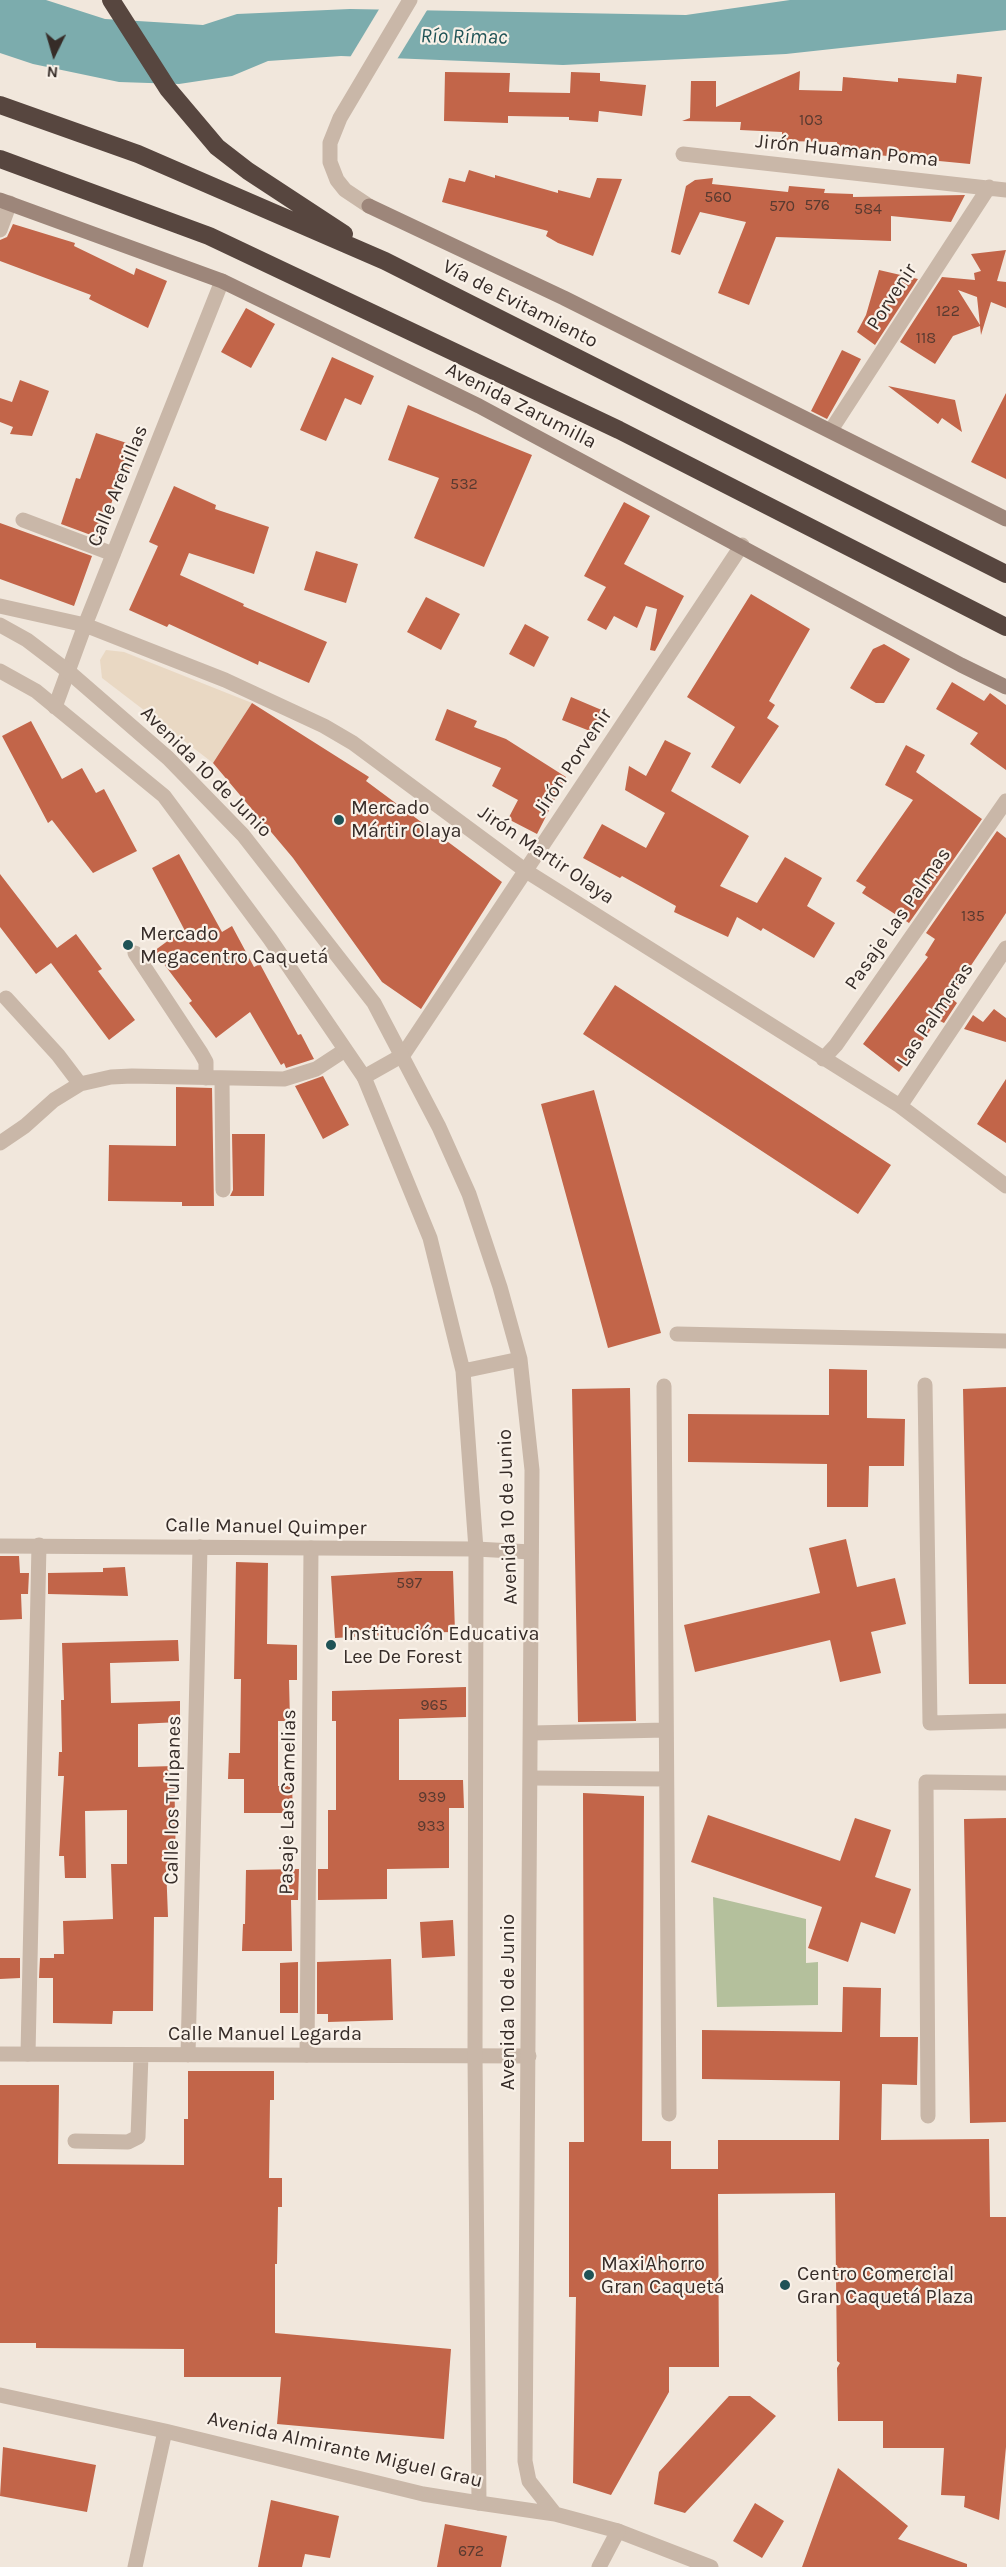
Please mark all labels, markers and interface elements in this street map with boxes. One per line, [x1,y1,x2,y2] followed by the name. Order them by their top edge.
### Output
[24,24,84,84] north arrow
[420,24,508,50] water label: Río Rímac
[46,62,59,82] text: N
[799,110,823,130] house number: 103
[754,129,940,173] street label: Jirón Huaman Poma
[704,187,732,207] house number: 560
[804,195,830,215] house number: 576
[769,196,795,216] house number: 570
[854,199,882,219] house number: 584
[438,254,602,354] street label: Vía de Evitamiento
[862,259,922,335] street label: Porvenir
[936,301,960,321] house number: 122
[916,328,936,348] house number: 118
[442,358,600,454] street label: Avenida Zarumilla
[83,422,153,550] street label: Calle Arenillas
[450,474,478,494] house number: 532
[135,701,277,843] street label: Avenida 10 de Junio
[528,704,618,820] street label: Jirón Porvenir
[351,796,461,843] place label: Mercado Mártir Olaya
[473,800,619,910] street label: Jirón Martir Olaya
[332,813,346,827] marker: Mercado Mártir Olaya
[840,843,956,995] street label: Pasaje Las Palmas
[961,906,985,926] house number: 135
[140,922,328,969] place label: Mercado Megacentro Caquetá
[121,938,135,952] marker: Mercado Megacentro Caquetá
[891,958,979,1072] street label: Las Palmeras
[493,1429,523,1605] street label: Avenida 10 de Junio
[165,1513,367,1541] street label: Calle Manuel Quimper
[396,1573,422,1593] house number: 597
[343,1622,539,1669] place label: Institución Educativa Lee De Forest
[324,1638,338,1652] marker: Institución Educativa Lee De Forest
[420,1695,448,1715] house number: 965
[274,1709,302,1895] street label: Pasaje Las Camelias
[160,1715,186,1885] street label: Calle los Tulipanes
[418,1787,446,1807] house number: 939
[417,1816,445,1836] house number: 933
[496,1914,520,2090] street label: Avenida 10 de Junio
[168,2022,362,2046] street label: Calle Manuel Legarda
[601,2252,725,2299] place label: MaxiAhorro Gran Caquetá
[797,2262,974,2309] place label: Centro Comercial Gran Caquetá Plaza
[582,2268,596,2282] marker: MaxiAhorro Gran Caquetá
[778,2278,792,2292] marker: Centro Comercial Gran Caquetá Plaza
[205,2407,485,2493] street label: Avenida Almirante Miguel Grau
[458,2541,484,2561] house number: 672

